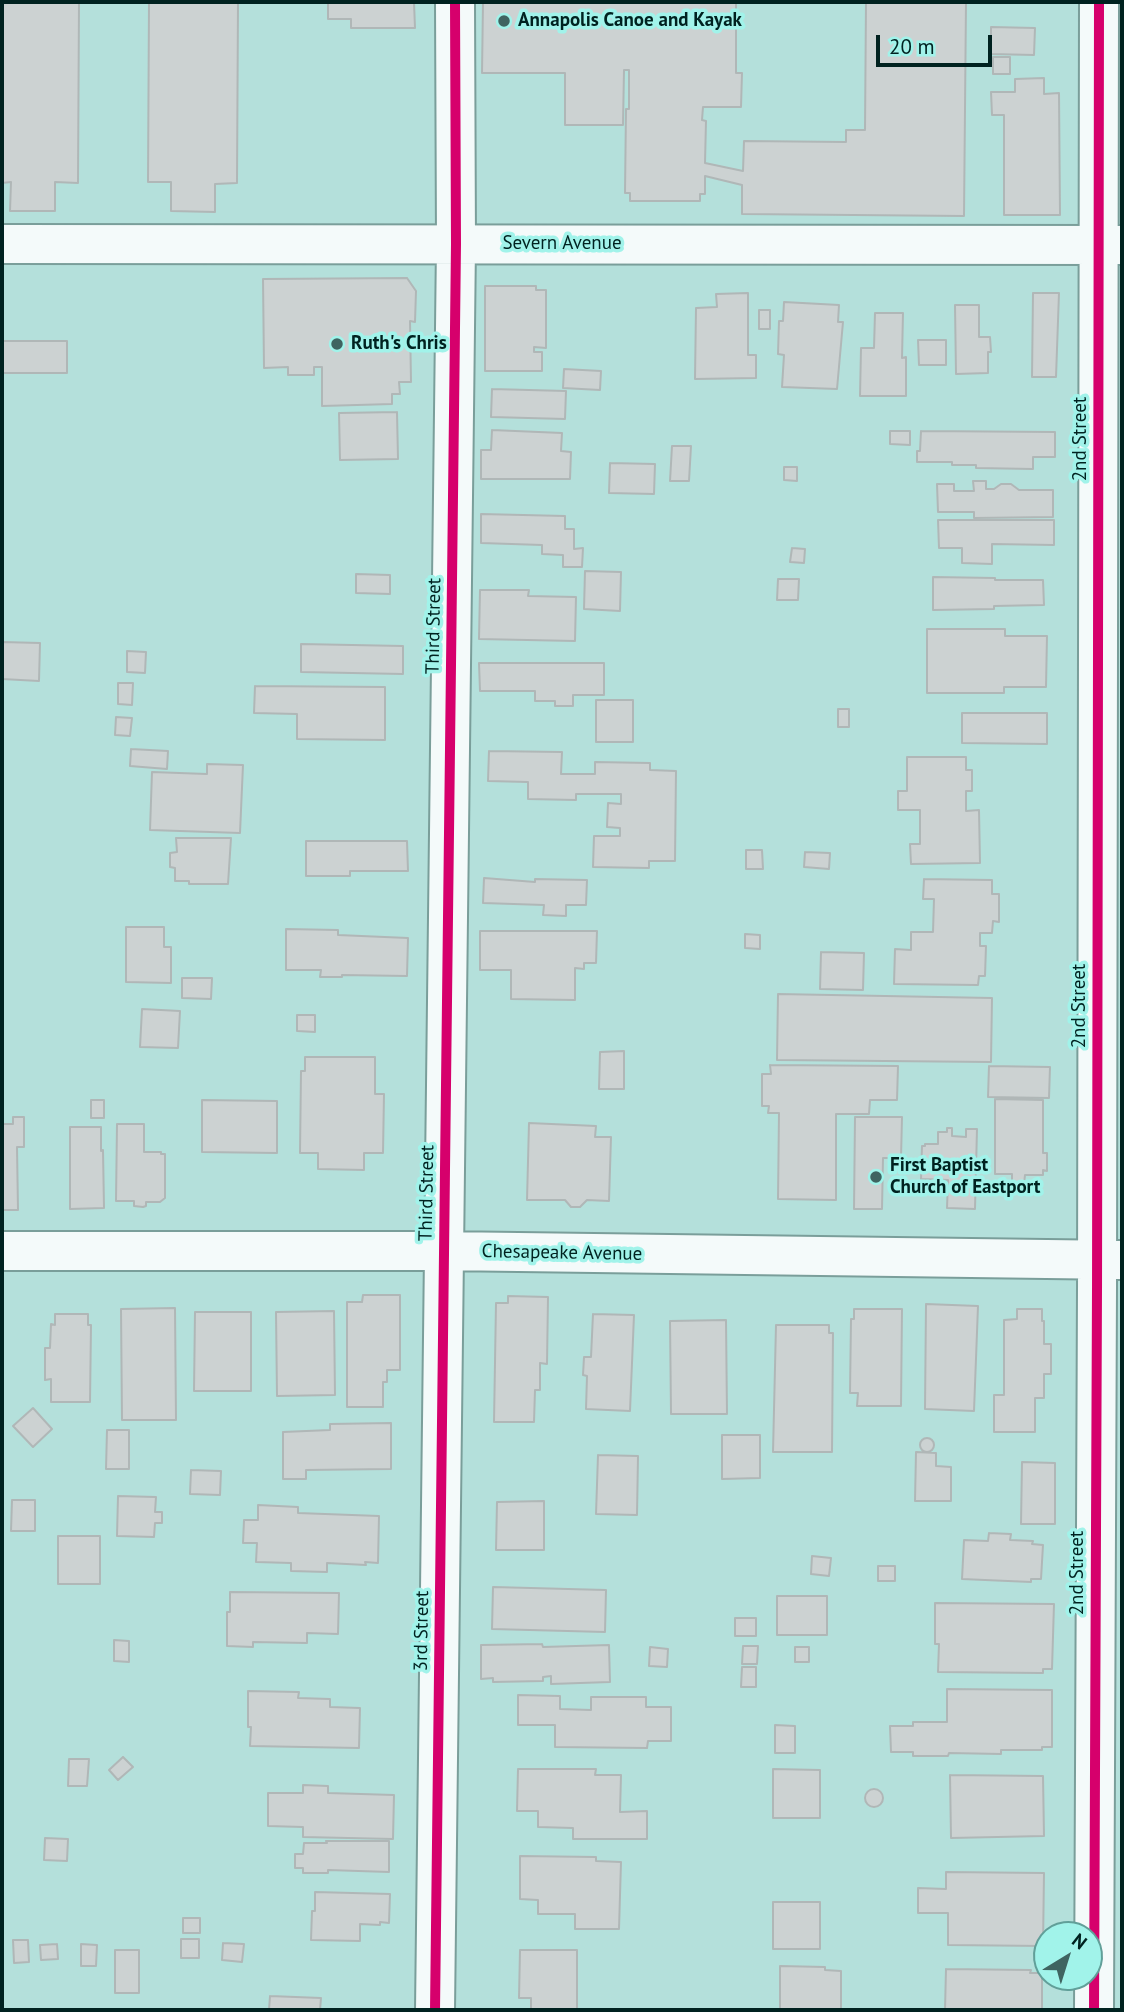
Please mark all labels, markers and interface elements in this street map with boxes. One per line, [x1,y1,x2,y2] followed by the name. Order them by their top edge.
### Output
[518,10,742,32] place label: Annapolis Canoe and Kayak
[496,13,512,29] marker: Annapolis Canoe and Kayak
[879,21,995,65] scale bar
[889,33,935,60] text: 20 m
[502,233,622,255] street label: Severn Avenue
[351,333,447,355] place label: Ruth's Chris
[329,336,345,352] marker: Ruth's Chris
[1070,397,1092,481] street label: 2nd Street
[422,578,446,674] street label: Third Street
[1069,964,1091,1048] street label: 2nd Street
[415,1145,439,1241] street label: Third Street
[890,1155,1040,1199] place label: First Baptist Church of Eastport
[868,1169,884,1185] marker: First Baptist Church of Eastport
[482,1240,642,1266] street label: Chesapeake Avenue
[1067,1531,1089,1615] street label: 2nd Street
[410,1590,434,1672] street label: 3rd Street
[1033,1921,1103,1991] north arrow
[1067,1928,1092,1954] text: N

